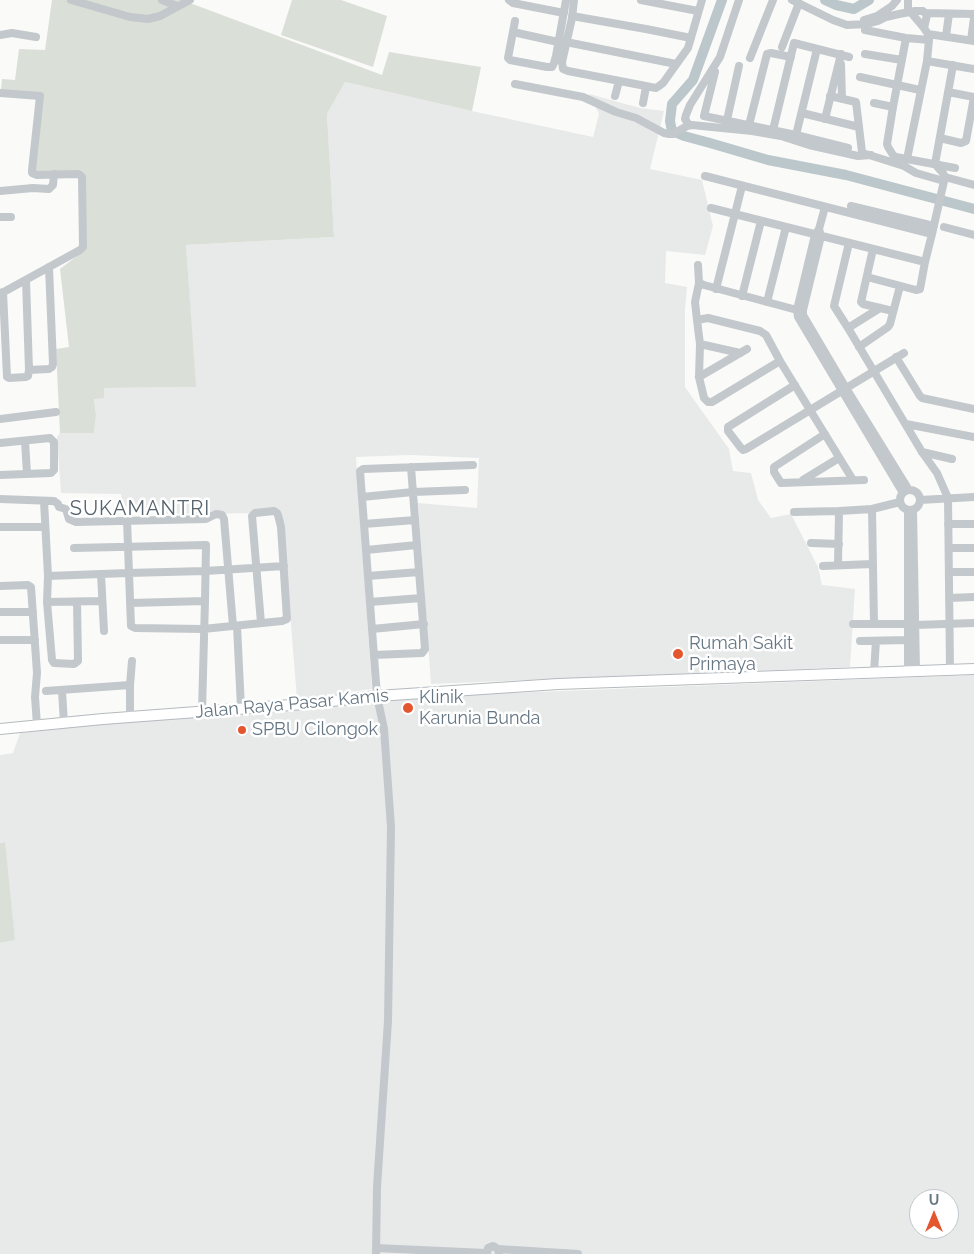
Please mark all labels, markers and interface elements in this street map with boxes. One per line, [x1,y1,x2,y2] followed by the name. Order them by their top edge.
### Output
[69,497,211,521] district label: SUKAMANTRI
[689,633,793,676] place label: Rumah Sakit Primaya
[671,647,685,661] marker: Rumah Sakit Primaya
[194,685,390,723] street label: Jalan Raya Pasar Kamis
[419,687,540,730] place label: Klinik Karunia Bunda
[401,701,415,715] marker: Klinik Karunia Bunda
[252,719,378,741] place label: SPBU Cilongok
[236,724,248,736] marker: SPBU Cilongok
[909,1189,959,1239] north arrow
[929,1192,939,1208] text: U

